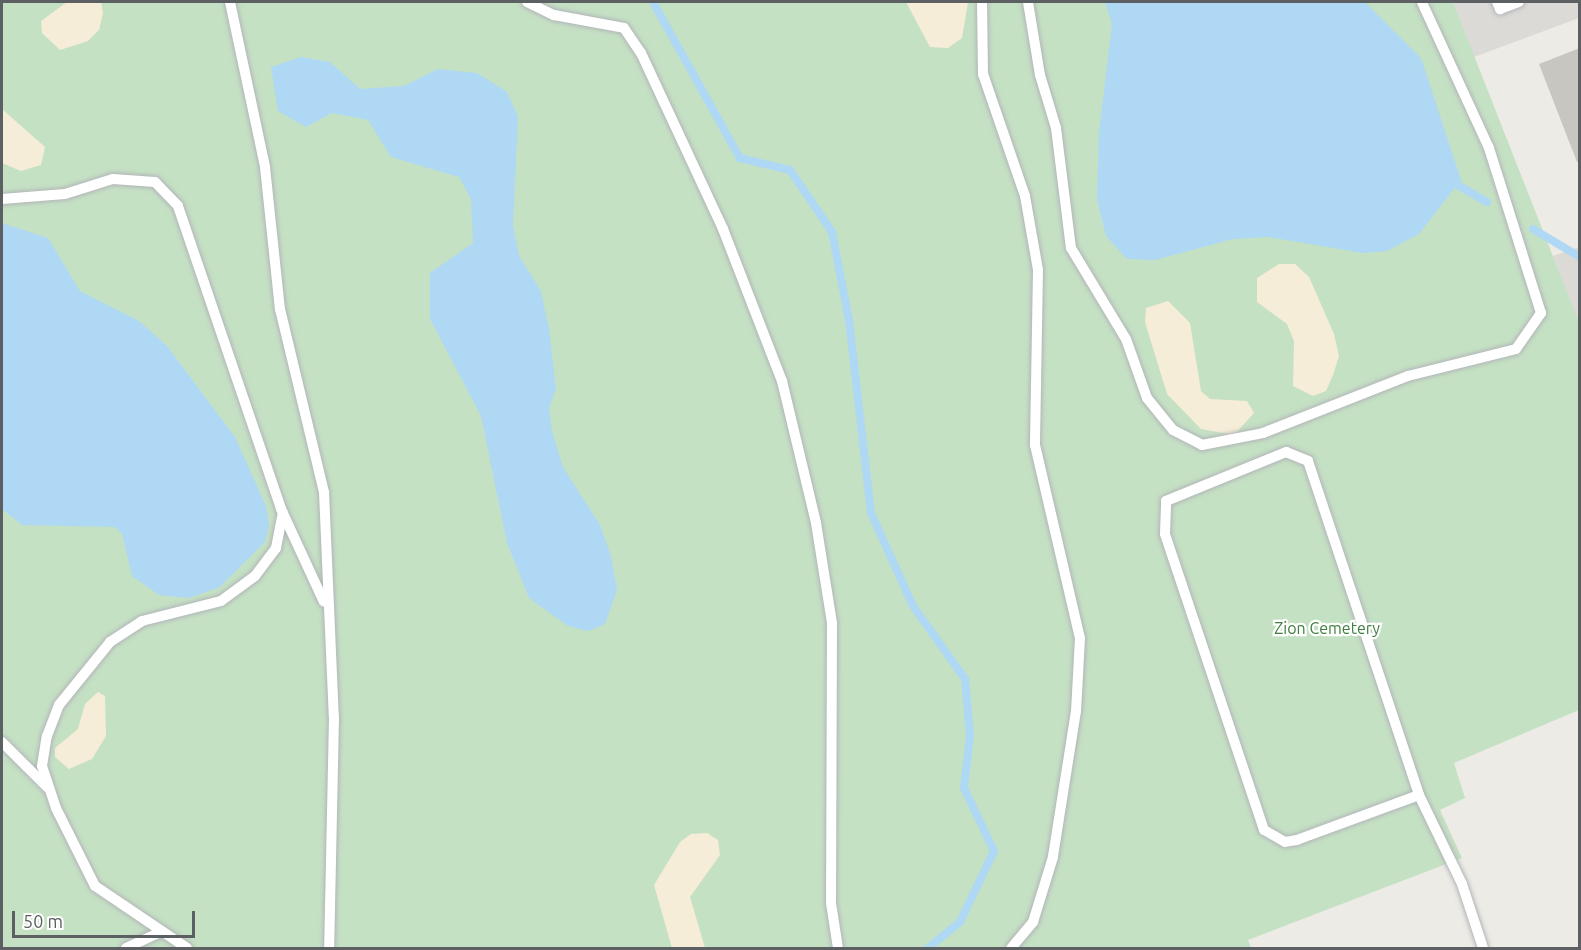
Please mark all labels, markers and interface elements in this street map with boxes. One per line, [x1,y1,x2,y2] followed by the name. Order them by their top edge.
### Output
[1274,618,1380,638] park label: Zion Cemetery
[15,899,198,937] scale bar
[23,911,63,931] text: 50 m

